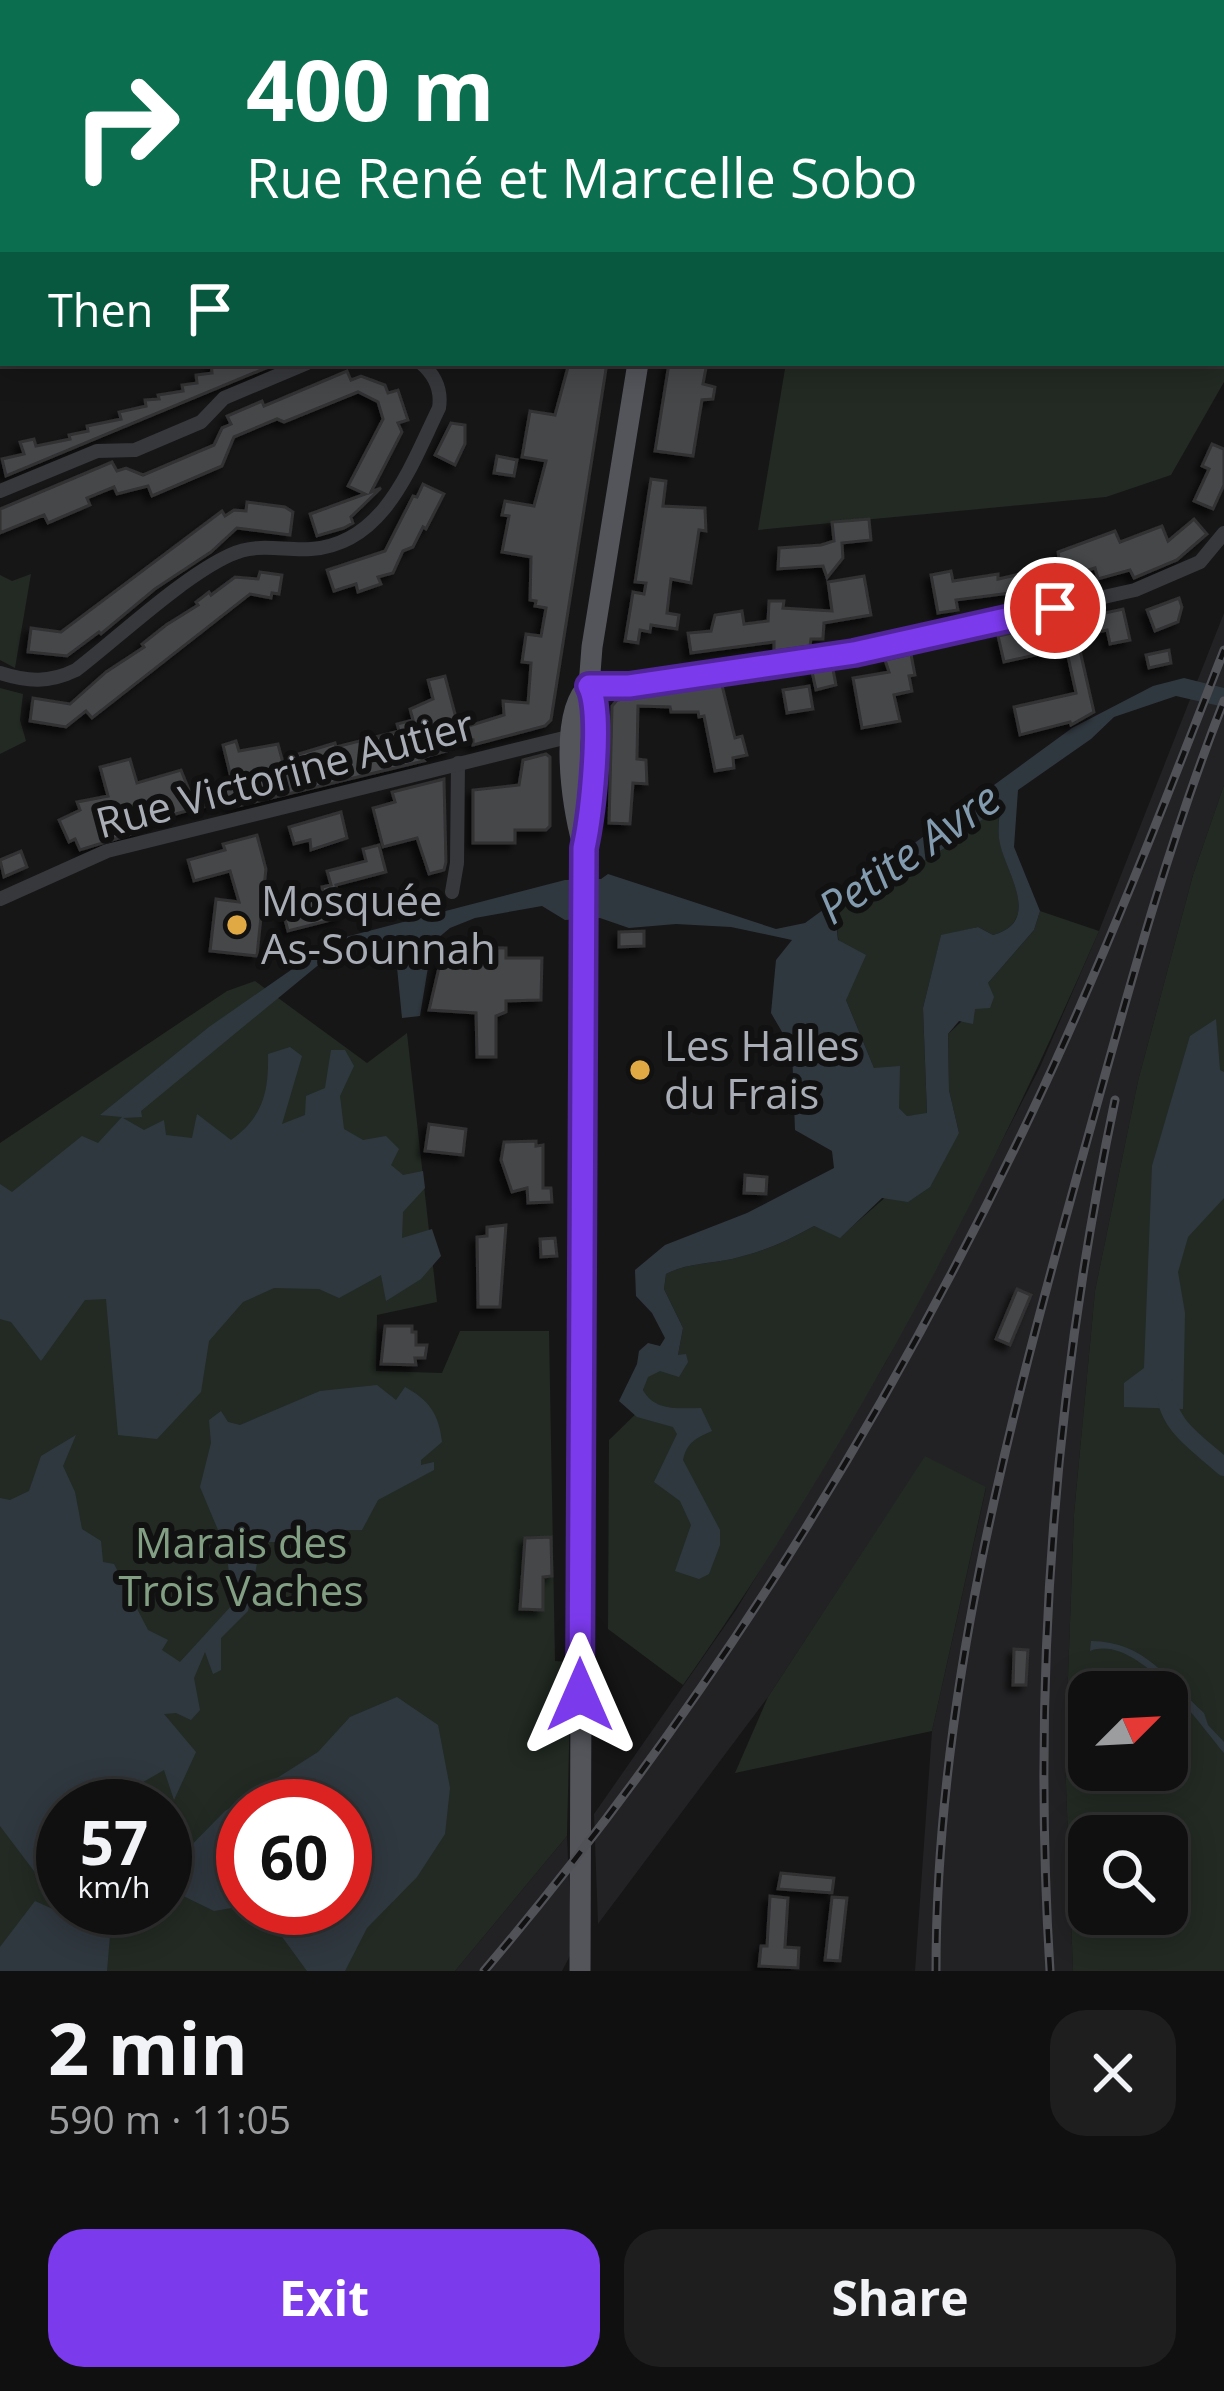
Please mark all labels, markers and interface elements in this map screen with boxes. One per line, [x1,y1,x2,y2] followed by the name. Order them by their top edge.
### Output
[246,31,494,146] text: 400 m
[48,48,204,204] icon: right
[246,140,918,214] text: Rue René et Marcelle Sobo
[177,276,243,342] icon: arrive
[48,279,153,340] text: Then
[1004,557,1106,659] pin
[1022,575,1088,641] icon: arrive
[89,695,480,850] street label: Rue Victorine Autier
[805,767,1011,937] water label: Petite Avre
[261,871,496,976] place label: Mosquée As-Sounnah
[224,912,250,938] marker: Mosquée As-Sounnah
[664,1016,860,1121] place label: Les Halles du Frais
[627,1057,653,1083] marker: Les Halles du Frais
[119,1513,363,1618] park label: Marais des Trois Vaches
[517,1632,643,1758] position arrow
[1068,1671,1188,1791] north arrow
[1068,1671,1188,1935] map controls
[216,1779,372,1935] speed limit sign: 60
[80,1801,148,1883] text: 57
[1068,1815,1188,1935] button: search
[78,1866,150,1907] text: km/h
[48,1998,248,2096] text: 2 min
[1050,2010,1176,2136] button: close
[48,2092,291,2145] text: 590 m · 11:05
[48,2229,600,2367] button: Exit
[624,2229,1176,2367] button: Share

